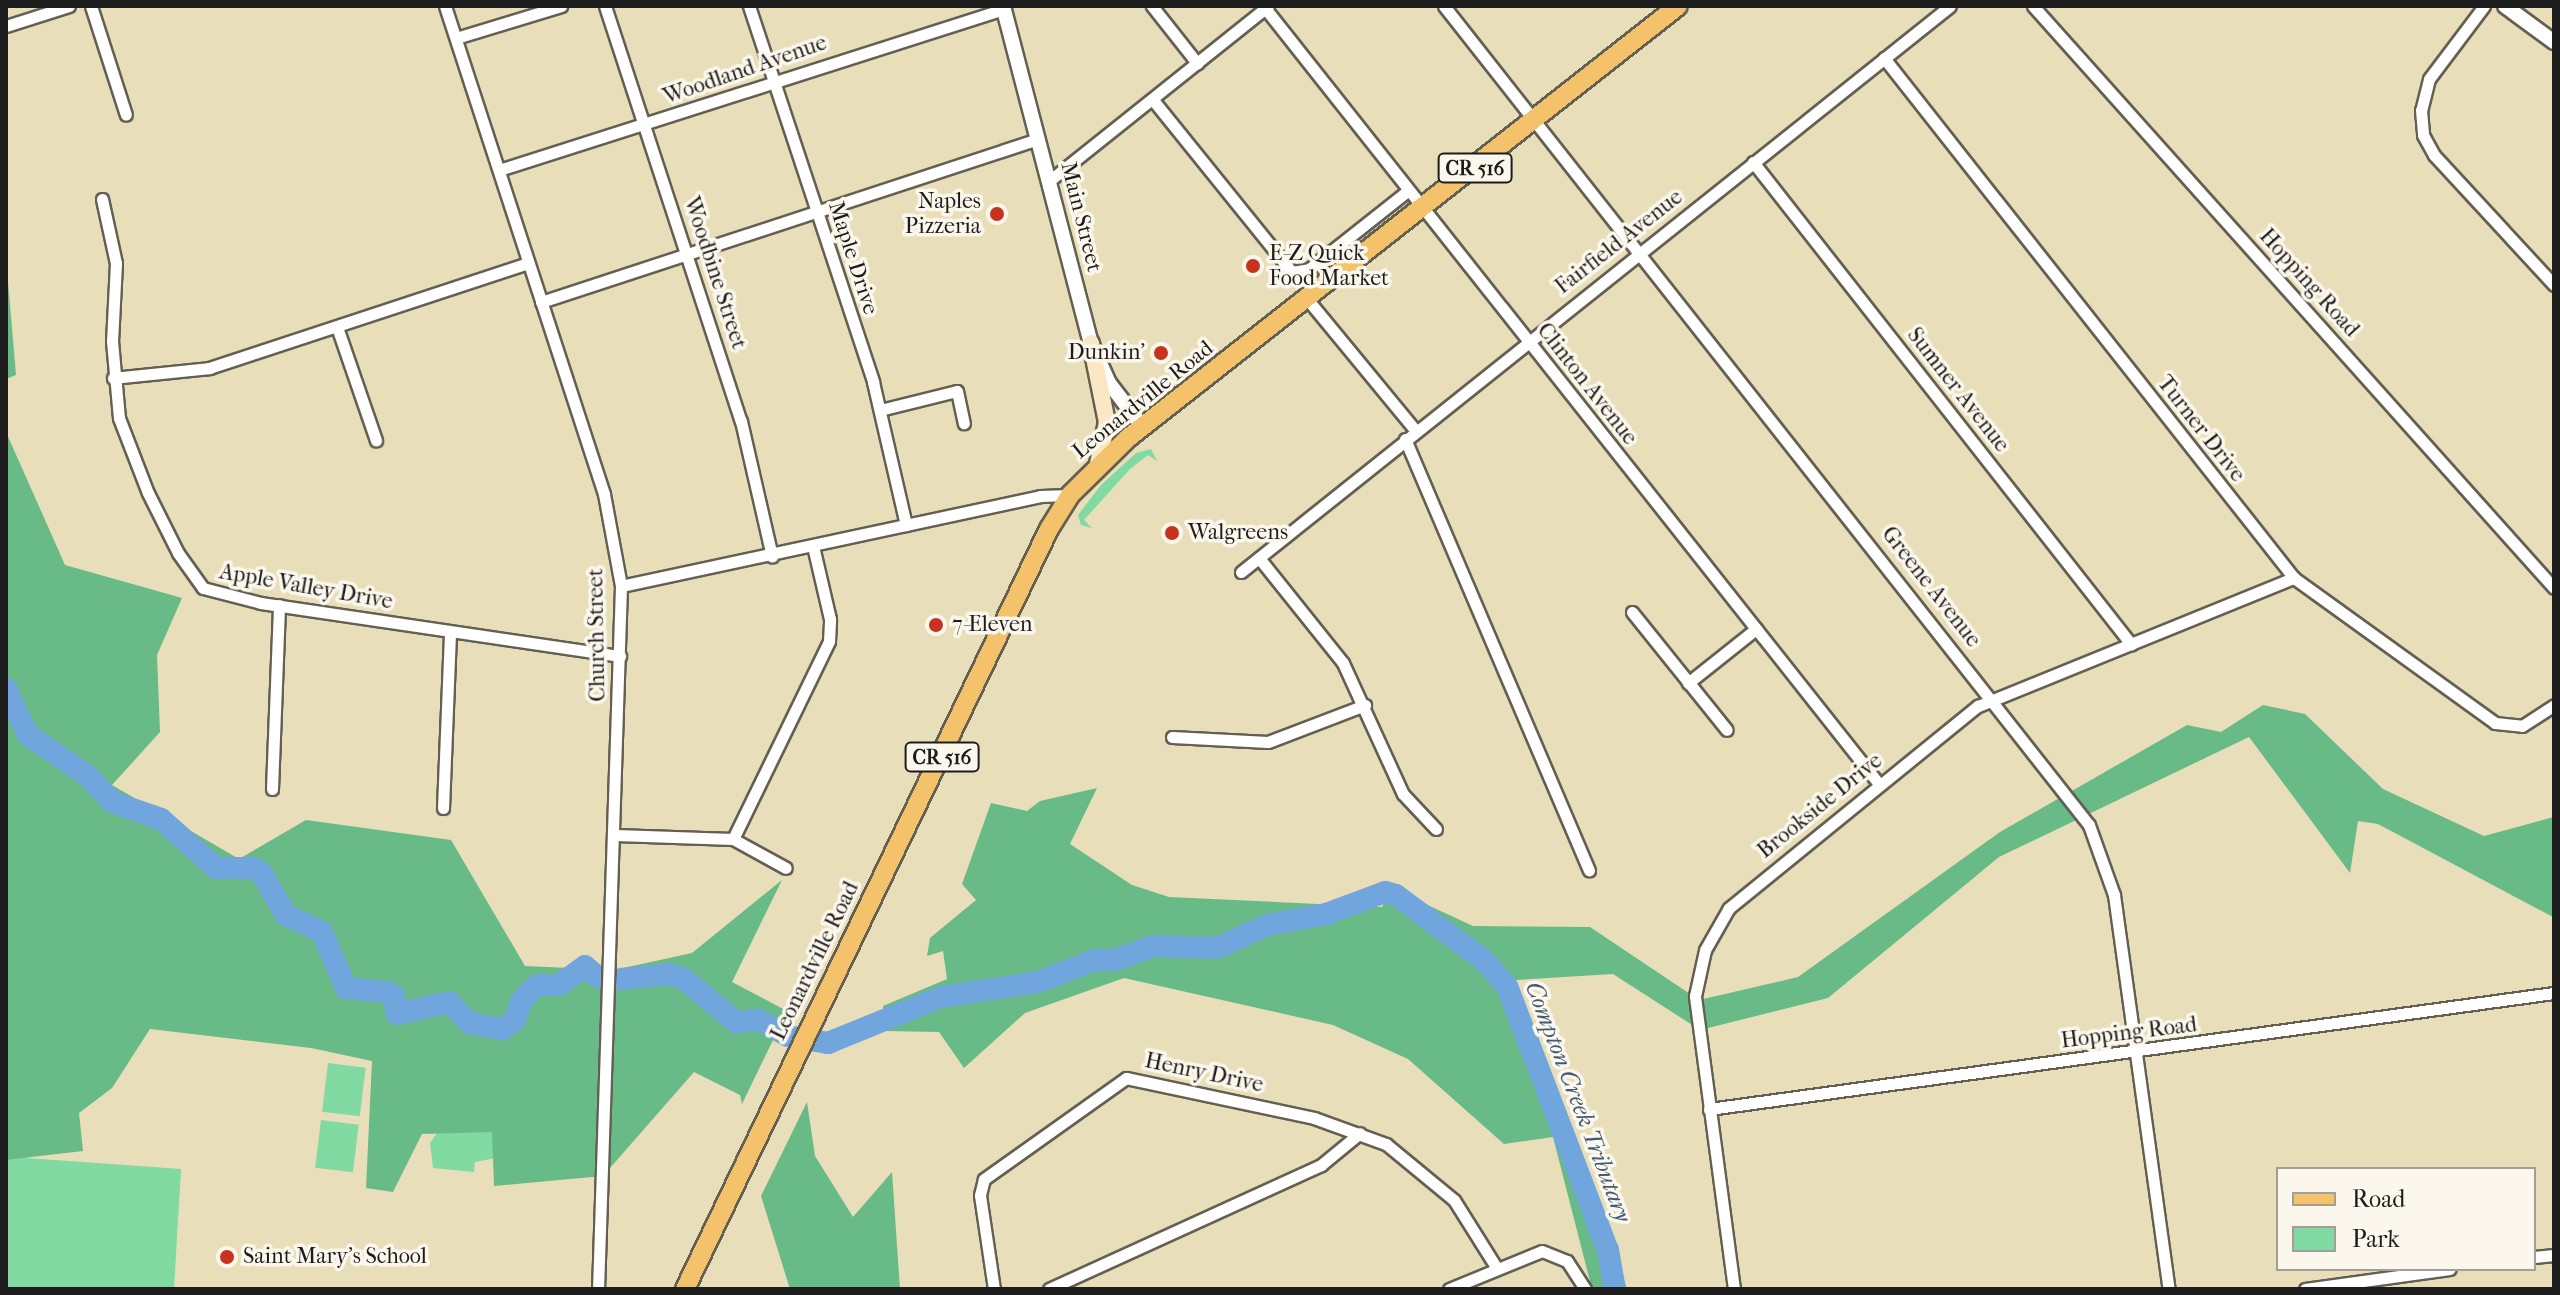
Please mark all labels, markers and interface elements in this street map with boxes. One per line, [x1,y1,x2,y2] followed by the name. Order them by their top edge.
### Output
[660,30,830,110] street label: Woodland Avenue
[1437,152,1513,184] road number: CR 516
[1055,159,1107,275] street label: Main Street
[1550,184,1688,300] street label: Fairfield Avenue
[905,188,981,240] place label: Naples Pizzeria
[678,193,752,353] street label: Woodbine Street
[822,198,884,318] street label: Maple Drive
[988,205,1006,223] marker: Naples Pizzeria
[2253,223,2365,343] street label: Hopping Road
[1269,240,1389,292] place label: E-Z Quick Food Market
[1244,257,1262,275] marker: E-Z Quick Food Market
[1531,318,1643,450] street label: Clinton Avenue
[1901,323,2015,457] street label: Sumner Avenue
[1067,335,1219,465] street label: Leonardville Road
[1068,340,1145,366] place label: Dunkin'
[1152,344,1170,362] marker: Dunkin'
[2151,371,2251,487] street label: Turner Drive
[1188,520,1288,546] place label: Walgreens
[1876,521,1986,653] street label: Greene Avenue
[1163,524,1181,542] marker: Walgreens
[217,559,395,615] street label: Apple Valley Drive
[583,568,611,702] street label: Church Street
[952,612,1033,638] place label: 7-Eleven
[927,616,945,634] marker: 7-Eleven
[904,741,980,773] road number: CR 516
[1752,748,1888,864] street label: Brookside Drive
[765,877,865,1045] street label: Leonardville Road
[1519,978,1637,1226] water label: Compton Creek Tributary
[2060,1012,2198,1054] street label: Hopping Road
[1142,1048,1266,1098] street label: Henry Drive
[2276,1167,2536,1271] legend
[2352,1185,2405,1213] text: Road
[2352,1225,2400,1253] text: Park
[243,1244,427,1270] place label: Saint Mary's School
[218,1248,236,1266] marker: Saint Mary's School

